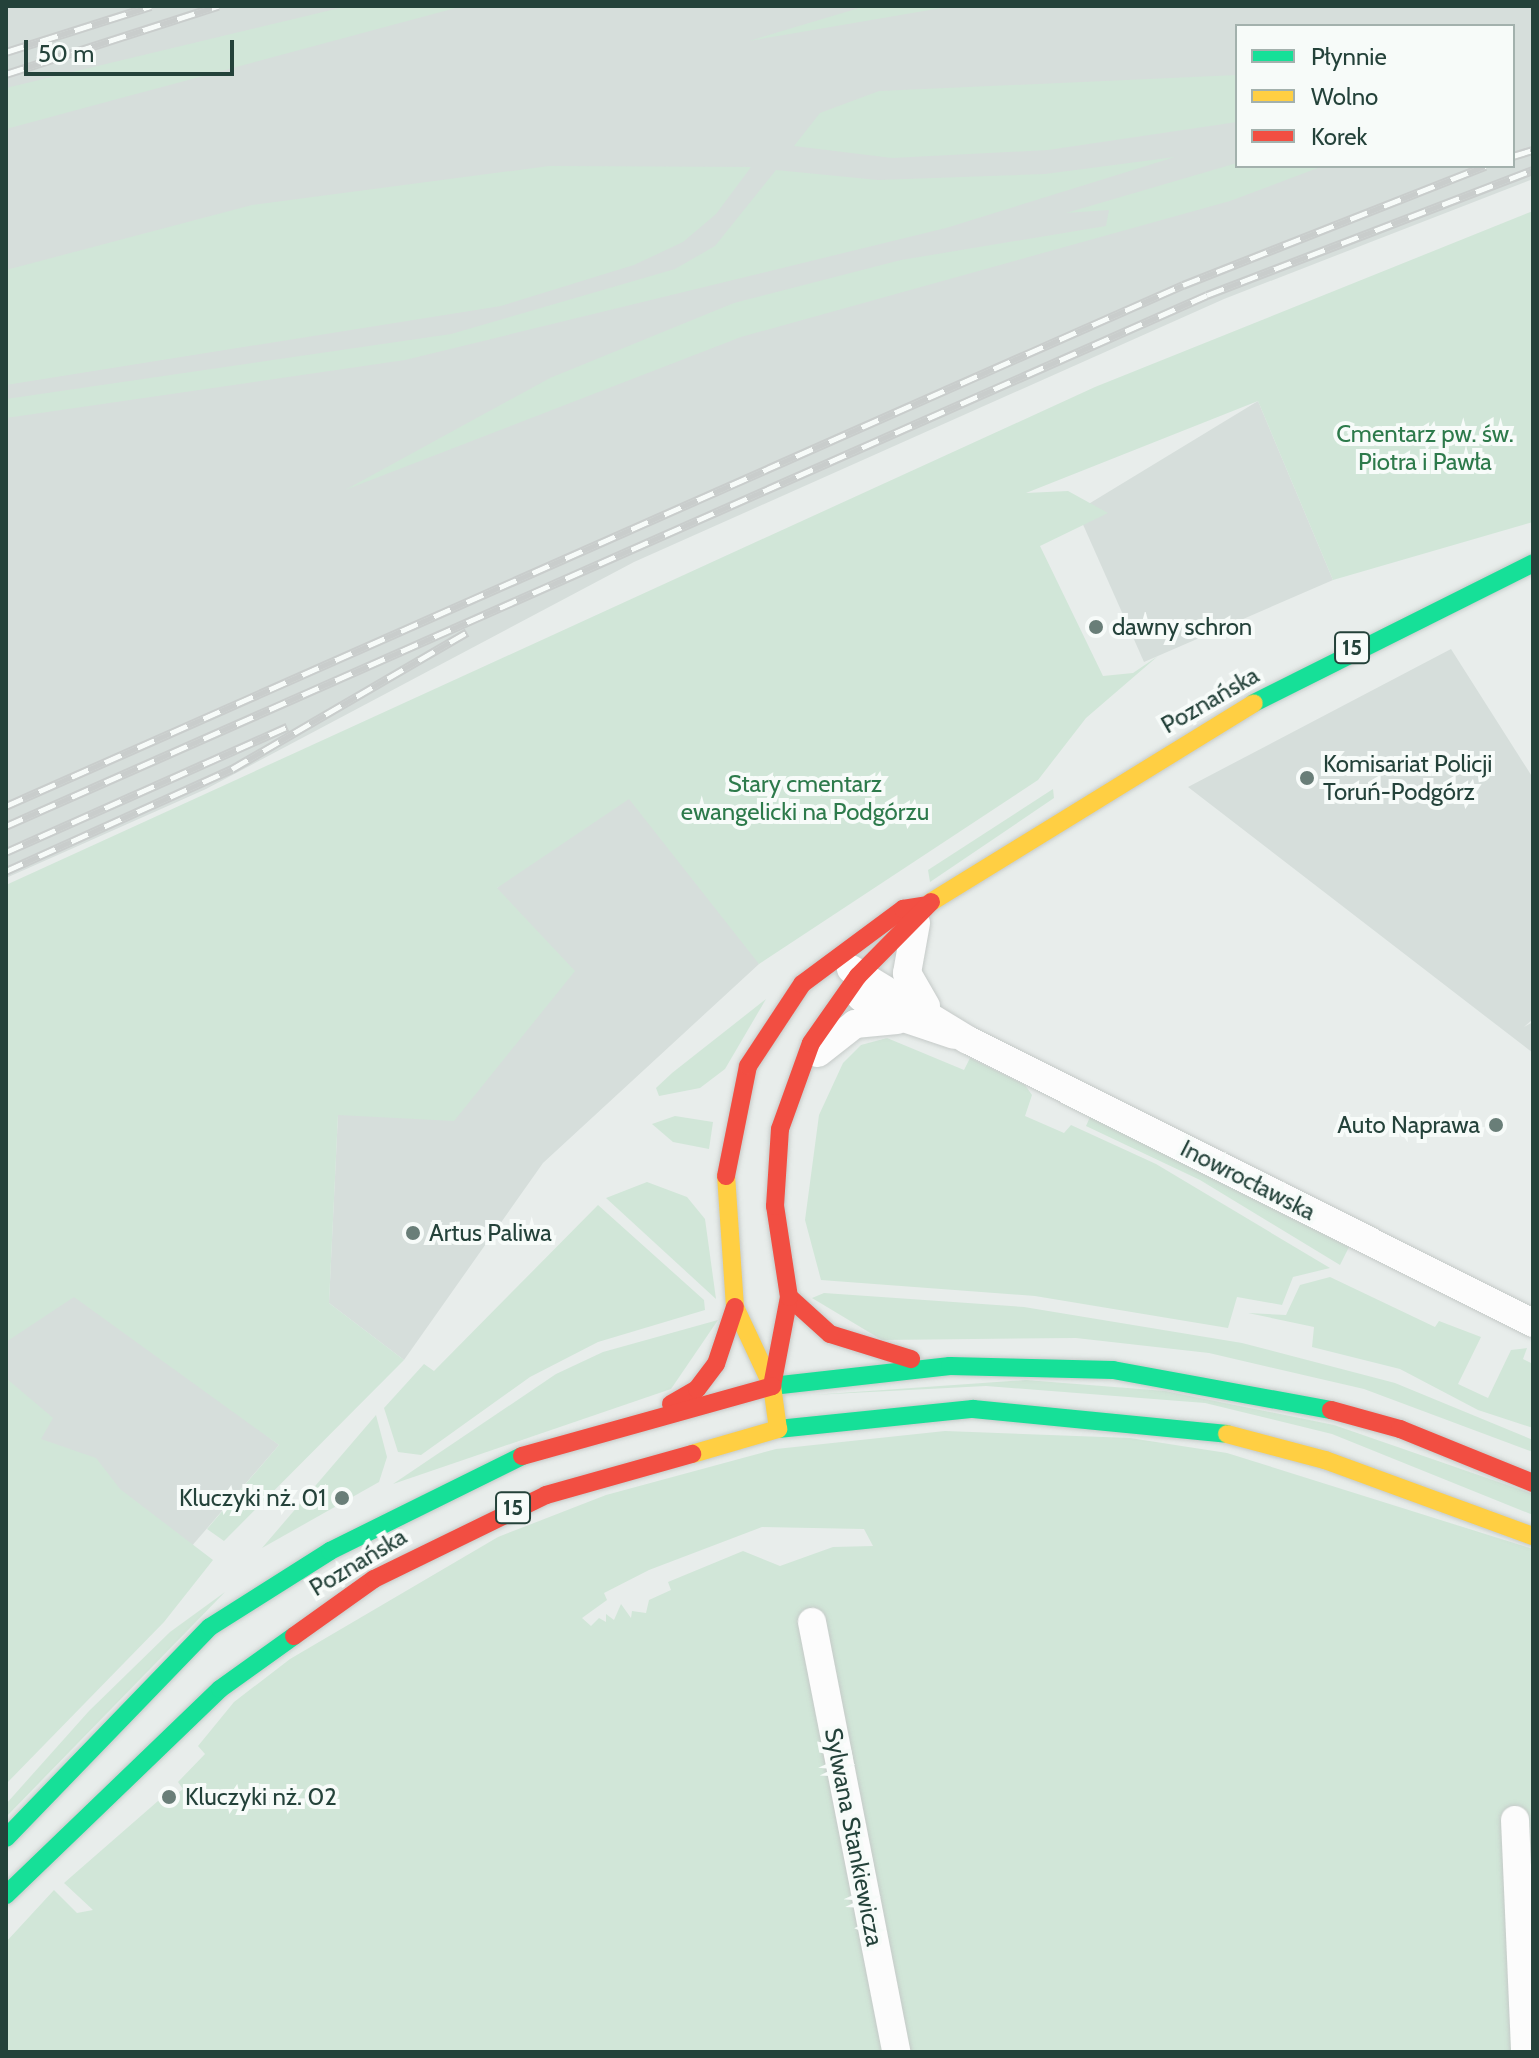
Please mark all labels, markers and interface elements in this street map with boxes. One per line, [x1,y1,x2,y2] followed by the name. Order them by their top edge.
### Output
[28,24,238,74] scale bar
[1235,24,1515,168] legend
[38,39,94,68] text: 50 m
[1311,42,1387,71] text: Płynnie
[1311,82,1378,111] text: Wolno
[1311,122,1367,151] text: Korek
[1336,420,1514,476] park label: Cmentarz pw. św. Piotra i Pawła
[1112,613,1252,641] place label: dawny schron
[1087,618,1105,636] marker: dawny schron
[1334,630,1370,666] road number: 15
[1156,660,1264,740] street label: Poznańska
[1323,750,1492,806] place label: Komisariat Policji Toruń-Podgórz
[1298,769,1316,787] marker: Komisariat Policji Toruń-Podgórz
[681,770,929,826] park label: Stary cmentarz ewangelicki na Podgórzu
[1337,1111,1480,1139] place label: Auto Naprawa
[1487,1116,1505,1134] marker: Auto Naprawa
[1176,1134,1320,1226] street label: Inowrocławska
[429,1219,552,1247] place label: Artus Paliwa
[404,1224,422,1242] marker: Artus Paliwa
[179,1484,326,1512] place label: Kluczyki nż. 01
[333,1489,351,1507] marker: Kluczyki nż. 01
[495,1490,531,1526] road number: 15
[304,1522,412,1602] street label: Poznańska
[819,1726,889,1948] street label: Sylwana Stankiewicza
[185,1783,337,1811] place label: Kluczyki nż. 02
[160,1788,178,1806] marker: Kluczyki nż. 02

